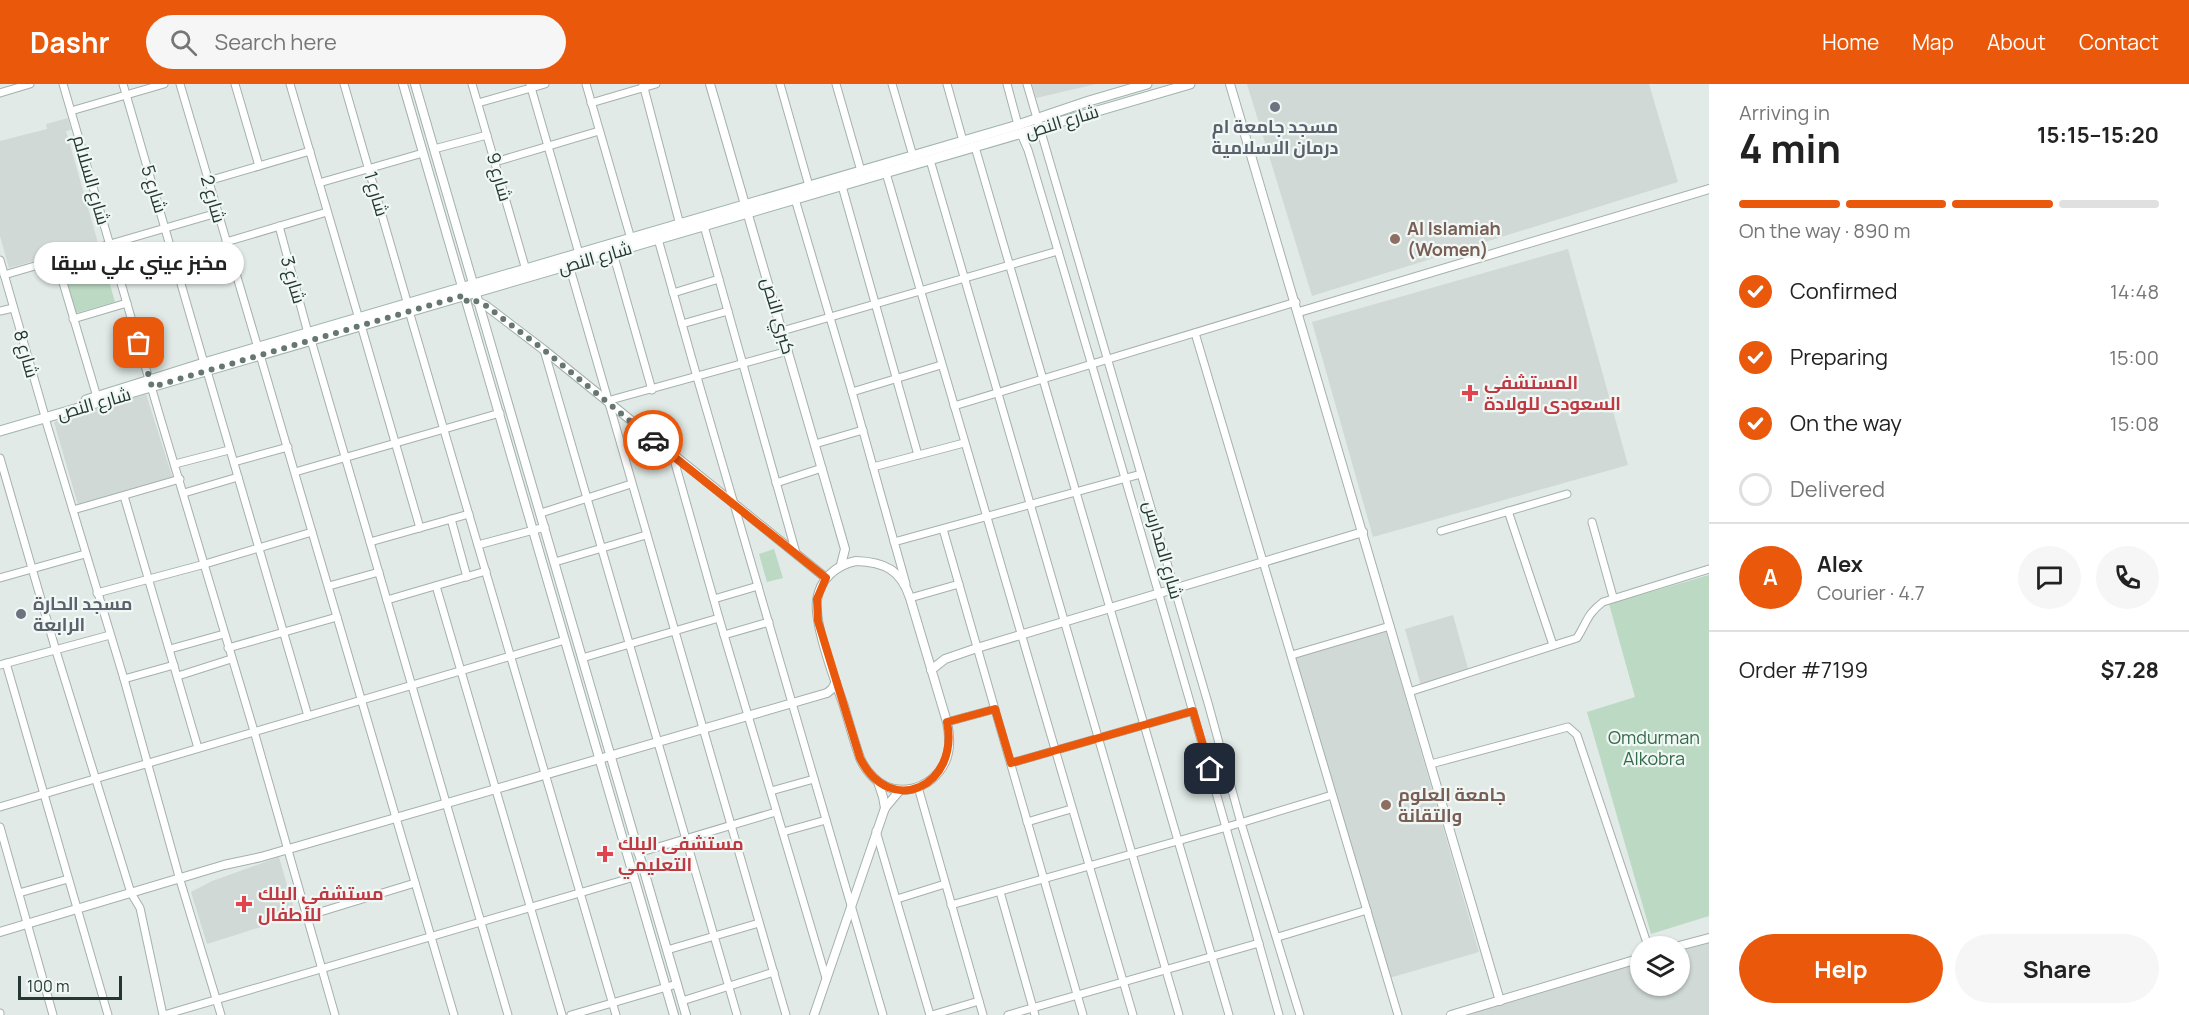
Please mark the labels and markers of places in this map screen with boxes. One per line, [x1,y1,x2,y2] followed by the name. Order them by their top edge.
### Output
[1268,100,1282,114] marker: مسجد جامعة ام درمان الاسلامية
[1212,114,1339,159] place label: مسجد جامعة ام درمان الاسلامية
[1407,216,1501,261] place label: Al Islamiah (Women)
[1388,232,1402,246] marker: Al Islamiah (Women)
[34,241,244,283] callout: مخبز عيني علي سيقا
[113,317,164,368] pin
[1484,370,1621,415] place label: المستشفى السعودى للولادة
[1461,384,1479,402] marker: المستشفى السعودى للولادة
[33,591,132,636] place label: مسجد الحارة الرابعة
[14,607,28,621] marker: مسجد الحارة الرابعة
[1184,743,1235,794] pin
[1398,782,1506,827] place label: جامعة العلوم والتقانة
[1379,798,1393,812] marker: جامعة العلوم والتقانة
[618,831,744,880] place label: مستشفى البلك التعليمي
[596,845,614,863] marker: مستشفى البلك التعليمي
[258,881,384,926] place label: مستشفى البلك للأطفال
[235,895,253,913] marker: مستشفى البلك للأطفال

